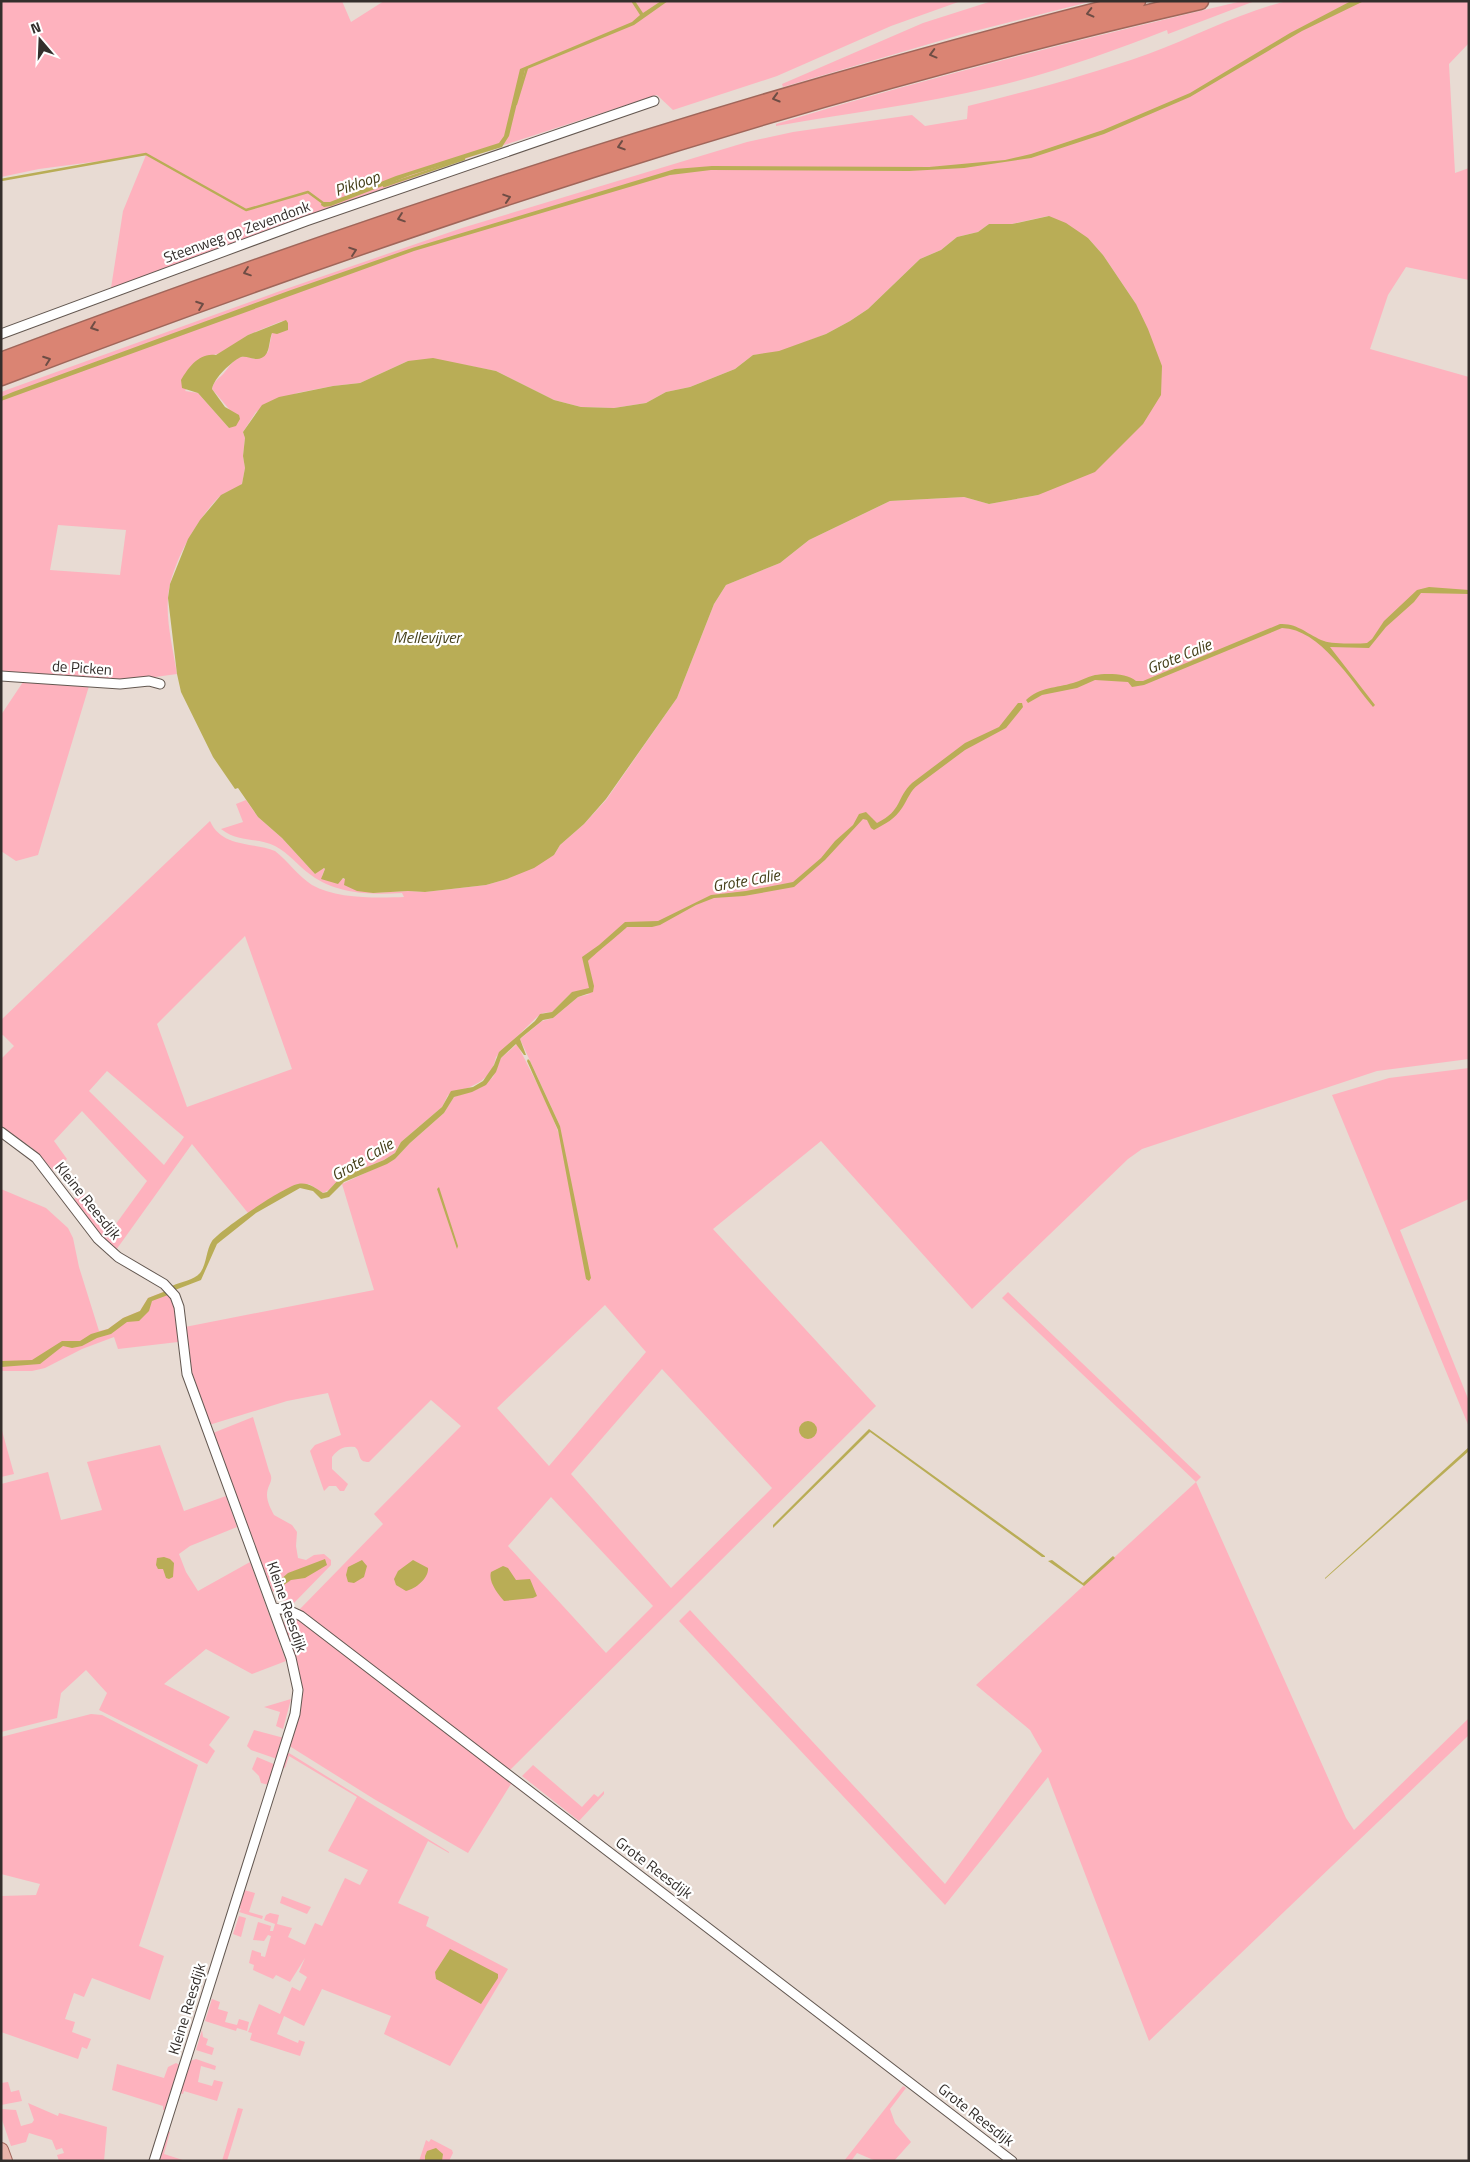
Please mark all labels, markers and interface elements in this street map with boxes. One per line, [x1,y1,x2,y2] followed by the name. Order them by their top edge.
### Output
[1085,7,1094,18] one-way arrow
[15,15,65,65] north arrow
[28,16,44,39] text: N
[928,48,937,59] one-way arrow
[773,93,781,103] one-way arrow
[617,140,626,150] one-way arrow
[331,164,384,202] water label: Pikloop
[160,194,313,269] street label: Steenweg op Zevendonk
[502,194,510,204] one-way arrow
[397,213,405,223] one-way arrow
[348,246,357,256] one-way arrow
[243,266,252,276] one-way arrow
[195,301,203,311] one-way arrow
[90,321,99,331] one-way arrow
[42,356,51,366] one-way arrow
[393,625,463,649] water label: Mellevijver
[1143,632,1216,680] water label: Grote Calie
[51,654,113,681] street label: de Picken
[711,862,783,898] water label: Grote Calie
[327,1131,399,1186] water label: Grote Calie
[50,1157,127,1245] street label: Kleine Reesdijk
[261,1558,314,1655] street label: Kleine Reesdijk
[611,1831,698,1904] street label: Grote Reesdijk
[162,1960,211,2058] street label: Kleine Reesdijk
[933,2077,1019,2152] street label: Grote Reesdijk

